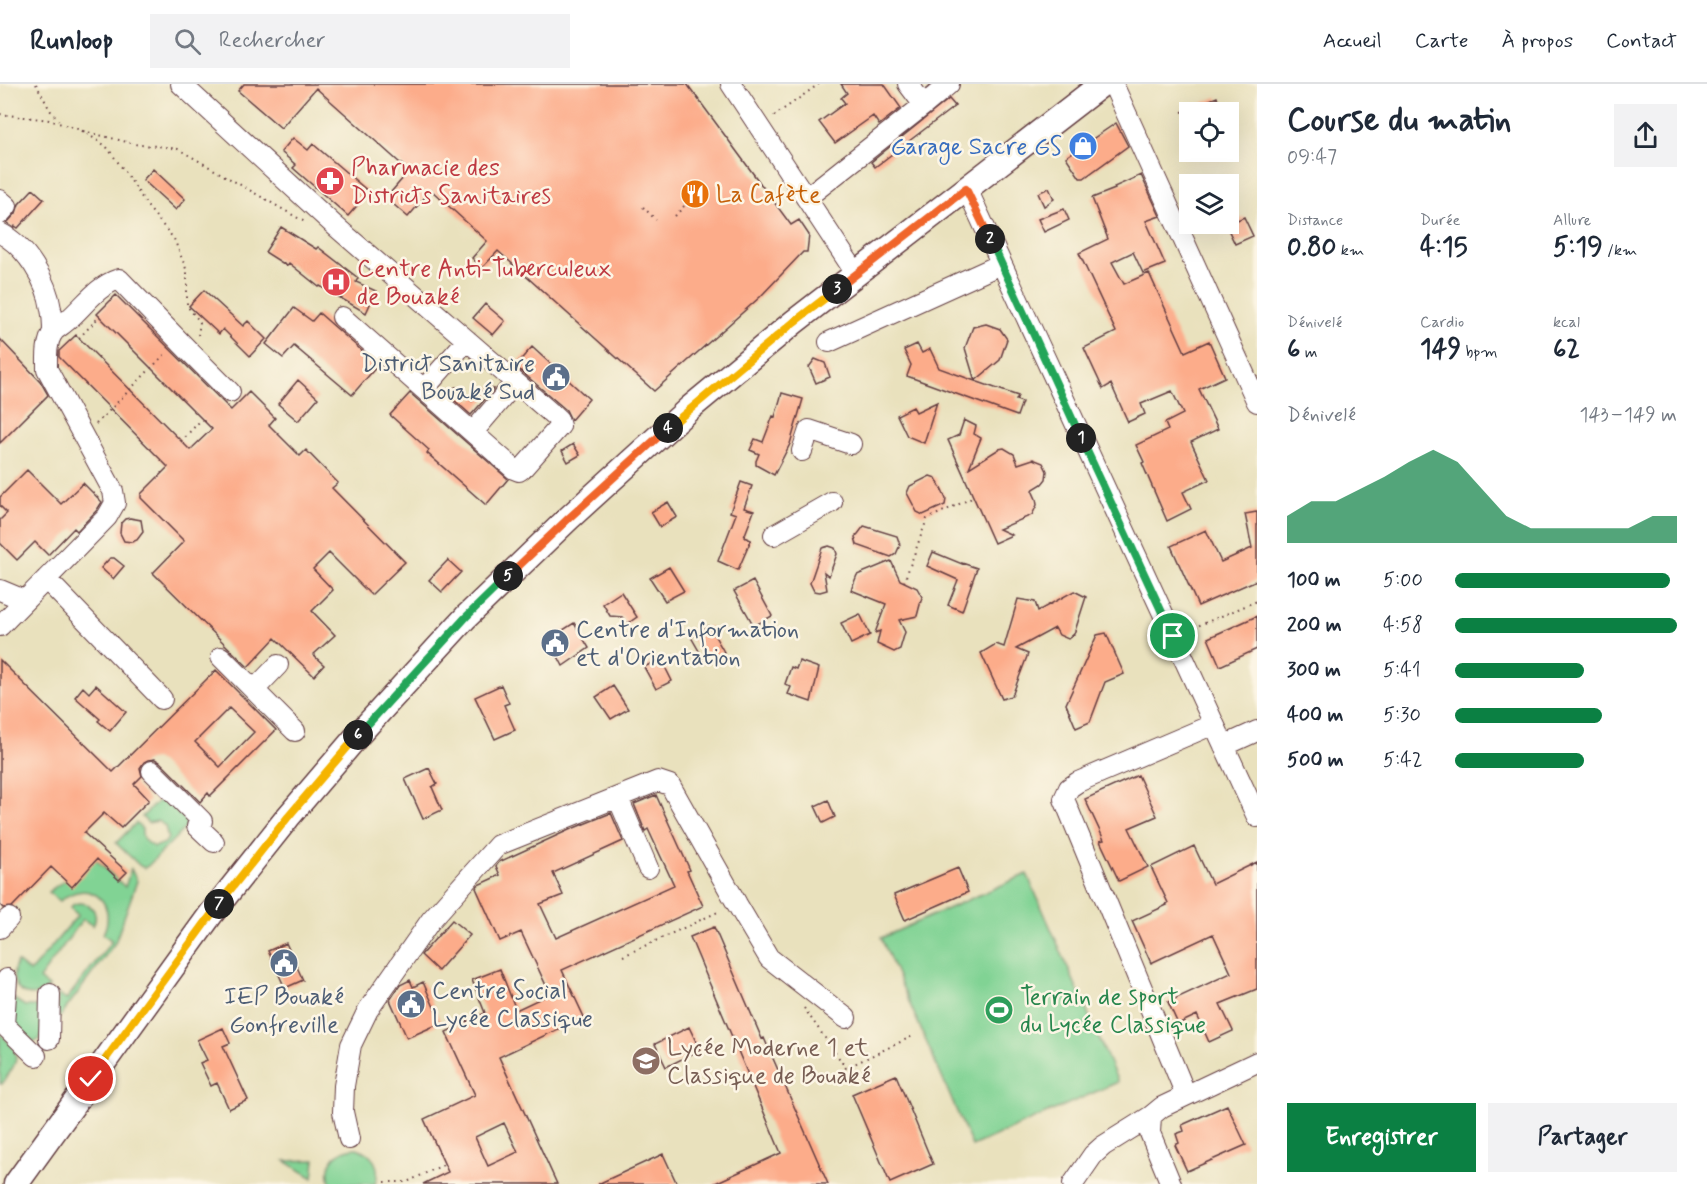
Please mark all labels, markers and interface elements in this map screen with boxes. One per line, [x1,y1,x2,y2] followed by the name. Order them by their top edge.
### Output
[150,14,570,68] search box
[30,23,114,60] text: Runloop
[171,25,204,58] icon: search
[219,27,326,55] text: Rechercher
[1323,27,1382,55] text: Accueil
[1415,27,1469,55] text: Carte
[1502,27,1573,55] text: À propos
[1606,27,1677,55] text: Contact
[1287,99,1511,143] text: Course du matin
[1179,102,1239,234] map controls
[1179,102,1239,162] button: locate
[1614,104,1677,167] button: share
[1067,130,1099,162] shop icon: Garage Sacre GS
[890,132,1062,165] place label: Garage Sacre GS
[1287,144,1337,171] text: 09:47
[351,153,551,212] place label: Pharmacie des Districts Sanitaires
[314,165,346,197] pharmacy icon: Pharmacie des Districts Sanitaires
[1179,174,1239,234] button: layers
[679,178,711,210] restaurant icon: La Cafète
[716,180,821,211] place label: La Cafète
[1287,210,1343,231] text: Distance
[1420,210,1460,231] text: Durée
[1553,210,1591,231] text: Allure
[975,224,1005,254] pin: 2
[986,228,994,249] text: 2
[1287,231,1336,265] text: 0.80
[1420,231,1468,265] text: 4:15
[1553,231,1603,265] text: 5:19
[1336,240,1364,261] text: km
[1603,240,1637,261] text: /km
[357,254,612,313] place label: Centre Anti-Tuberculeux de Bouaké
[320,266,352,298] hospital icon: Centre Anti-Tuberculeux de Bouaké
[822,274,852,304] pin: 3
[833,278,841,299] text: 3
[1287,312,1342,333] text: Dénivelé
[1420,312,1464,333] text: Cardio
[1553,312,1580,333] text: kcal
[1287,333,1300,367] text: 6
[1420,333,1461,367] text: 149
[1553,333,1580,367] text: 62
[1300,342,1317,363] text: m
[1461,342,1498,363] text: bpm
[361,349,535,408] place label: District Sanitaire Bouaké Sud
[540,361,572,393] public building icon: District Sanitaire Bouaké Sud
[1287,402,1356,429] text: Dénivelé
[1579,402,1677,429] text: 143–149 m
[653,413,683,443] pin: 4
[663,417,673,438] text: 4
[1066,423,1096,453] pin: 1
[1077,427,1085,448] text: 1
[493,561,523,591] pin: 5
[503,565,513,586] text: 5
[1287,567,1341,594] text: 100 m
[1383,567,1423,594] text: 5:00
[1147,610,1198,661] pin
[1287,612,1342,639] text: 200 m
[1383,612,1423,639] text: 4:58
[576,615,799,674] place label: Centre d'Information et d'Orientation
[1156,619,1189,652] icon: arrive
[539,627,571,659] public building icon: Centre d'Information et d'Orientation
[1287,657,1341,684] text: 300 m
[1383,657,1421,684] text: 5:41
[1287,702,1343,729] text: 400 m
[1383,702,1421,729] text: 5:30
[343,720,373,750] pin: 6
[354,724,362,745] text: 6
[1287,747,1344,774] text: 500 m
[1383,747,1423,774] text: 5:42
[204,889,234,919] pin: 7
[214,893,224,914] text: 7
[268,947,300,979] public building icon: IEP Bouaké Gonfreville
[432,976,593,1035] place label: Centre Social Lycée Classique
[224,982,344,1041] place label: IEP Bouaké Gonfreville
[1020,982,1206,1041] place label: Terrain de sport du Lycée Classique
[395,988,427,1020] public building icon: Centre Social Lycée Classique
[983,994,1015,1026] sports icon: Terrain de sport du Lycée Classique
[667,1033,871,1092] place label: Lycée Moderne 1 et Classique de Bouaké
[630,1045,662,1077] school or university icon: Lycée Moderne 1 et Classique de Bouaké
[65,1053,116,1104] pin
[74,1062,107,1095] icon: check
[1287,1103,1476,1172] button: Enregistrer
[1488,1103,1677,1172] button: Partager

